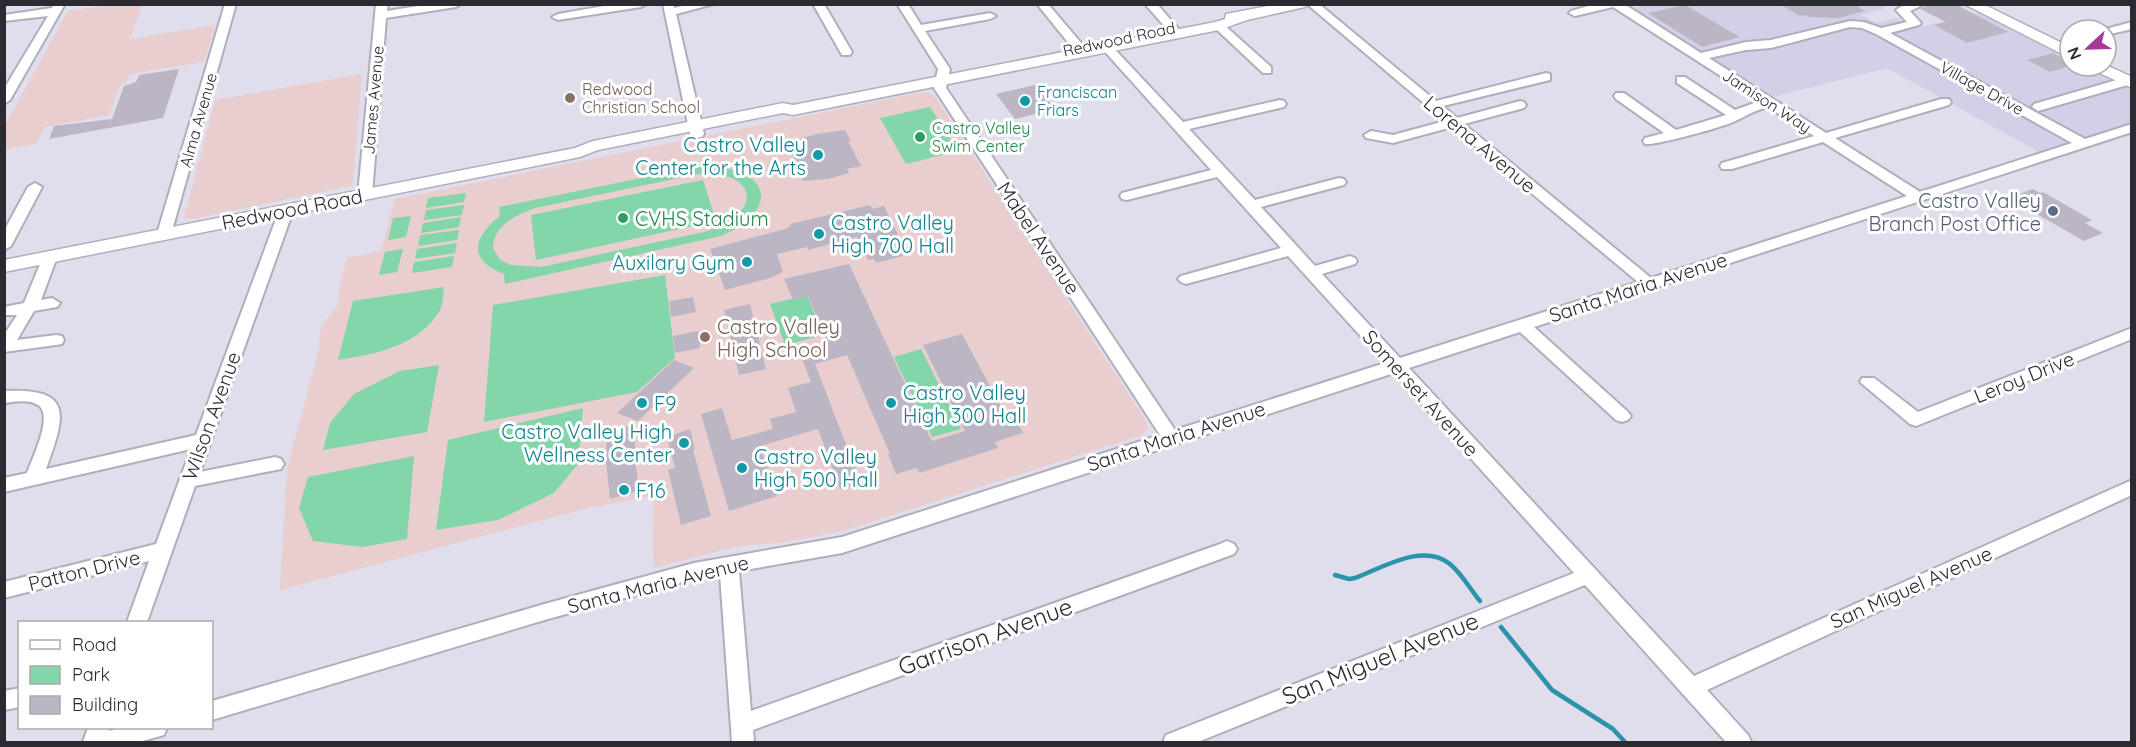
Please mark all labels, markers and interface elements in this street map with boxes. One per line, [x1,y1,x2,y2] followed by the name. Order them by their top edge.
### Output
[1061,17,1177,61] street label: Redwood Road
[2058,18,2118,78] north arrow
[2063,44,2086,63] text: N
[358,45,388,155] street label: James Avenue
[1937,57,2027,119] street label: Village Drive
[1719,65,1815,137] street label: Jamison Way
[175,70,221,170] street label: Alma Avenue
[582,79,700,117] place label: Redwood Christian School
[1037,82,1117,120] place label: Franciscan Friars
[1419,90,1541,198] street label: Lorena Avenue
[563,91,577,105] marker: Redwood Christian School
[1018,94,1032,108] marker: Franciscan Friars
[932,118,1030,156] place label: Castro Valley Swim Center
[913,130,927,144] marker: Castro Valley Swim Center
[635,132,806,180] place label: Castro Valley Center for the Arts
[811,148,825,162] marker: Castro Valley Center for the Arts
[992,177,1086,299] street label: Mabel Avenue
[219,183,365,235] street label: Redwood Road
[1869,188,2041,236] place label: Castro Valley Branch Post Office
[2046,204,2060,218] marker: Castro Valley Branch Post Office
[635,206,769,231] place label: CVHS Stadium
[831,210,954,258] place label: Castro Valley High 700 Hall
[616,211,630,225] marker: CVHS Stadium
[812,227,826,241] marker: Castro Valley High 700 Hall
[1546,246,1730,328] street label: Santa Maria Avenue
[612,250,735,275] place label: Auxilary Gym
[740,255,754,269] marker: Auxilary Gym
[717,314,840,362] place label: Castro Valley High School
[1358,324,1484,462] street label: Somerset Avenue
[698,330,712,344] marker: Castro Valley High School
[1970,346,2078,408] street label: Leroy Drive
[176,348,246,484] street label: Wilson Avenue
[903,380,1026,428] place label: Castro Valley High 300 Hall
[654,391,676,416] place label: F9
[1084,395,1268,477] street label: Santa Maria Avenue
[635,396,649,410] marker: F9
[884,396,898,410] marker: Castro Valley High 300 Hall
[501,419,672,467] place label: Castro Valley High Wellness Center
[677,436,691,450] marker: Castro Valley High Wellness Center
[754,444,878,492] place label: Castro Valley High 500 Hall
[735,461,749,475] marker: Castro Valley High 500 Hall
[636,478,666,503] place label: F16
[617,483,631,497] marker: F16
[1826,540,1996,634] street label: San Miguel Avenue
[25,544,143,596] street label: Patton Drive
[565,549,751,619] street label: Santa Maria Avenue
[894,591,1076,681] street label: Garrison Avenue
[1277,605,1483,711] street label: San Miguel Avenue
[18,621,213,729] legend
[72,633,117,656] text: Road
[72,663,110,686] text: Park
[72,693,138,716] text: Building

